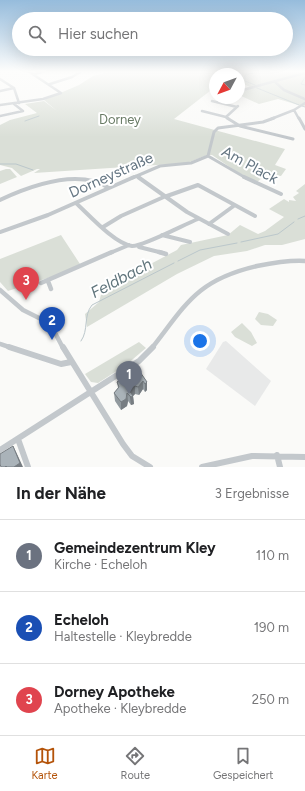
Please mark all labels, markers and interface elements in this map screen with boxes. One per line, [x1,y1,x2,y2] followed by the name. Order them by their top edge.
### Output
[12,12,293,56] search box
[26,23,48,45] icon: search
[58,25,138,43] text: Hier suchen
[209,68,245,104] north arrow
[99,112,141,127] park label: Dorney
[219,142,282,188] street label: Am Plack
[66,148,156,202] street label: Dorneystraße
[87,254,155,302] water label: Feldbach
[13,267,39,300] pin: 3
[39,307,65,340] pin: 2
[190,331,210,351] your location
[116,361,142,394] pin: 1
[16,483,106,503] text: In der Nähe
[215,486,289,501] text: 3 Ergebnisse
[54,539,216,557] text: Gemeindezentrum Kley
[26,548,32,563] text: 1
[256,548,289,563] text: 110 m
[54,557,147,572] text: Kirche · Echeloh
[54,611,109,629] text: Echeloh
[25,620,33,635] text: 2
[254,620,289,635] text: 190 m
[54,629,192,644] text: Haltestelle · Kleybredde
[54,683,175,701] text: Dorney Apotheke
[25,692,33,707] text: 3
[252,692,289,707] text: 250 m
[54,701,186,716] text: Apotheke · Kleybredde
[31,745,58,782] tab: Karte
[121,745,150,782] tab: Route
[213,745,274,782] tab: Gespeichert

